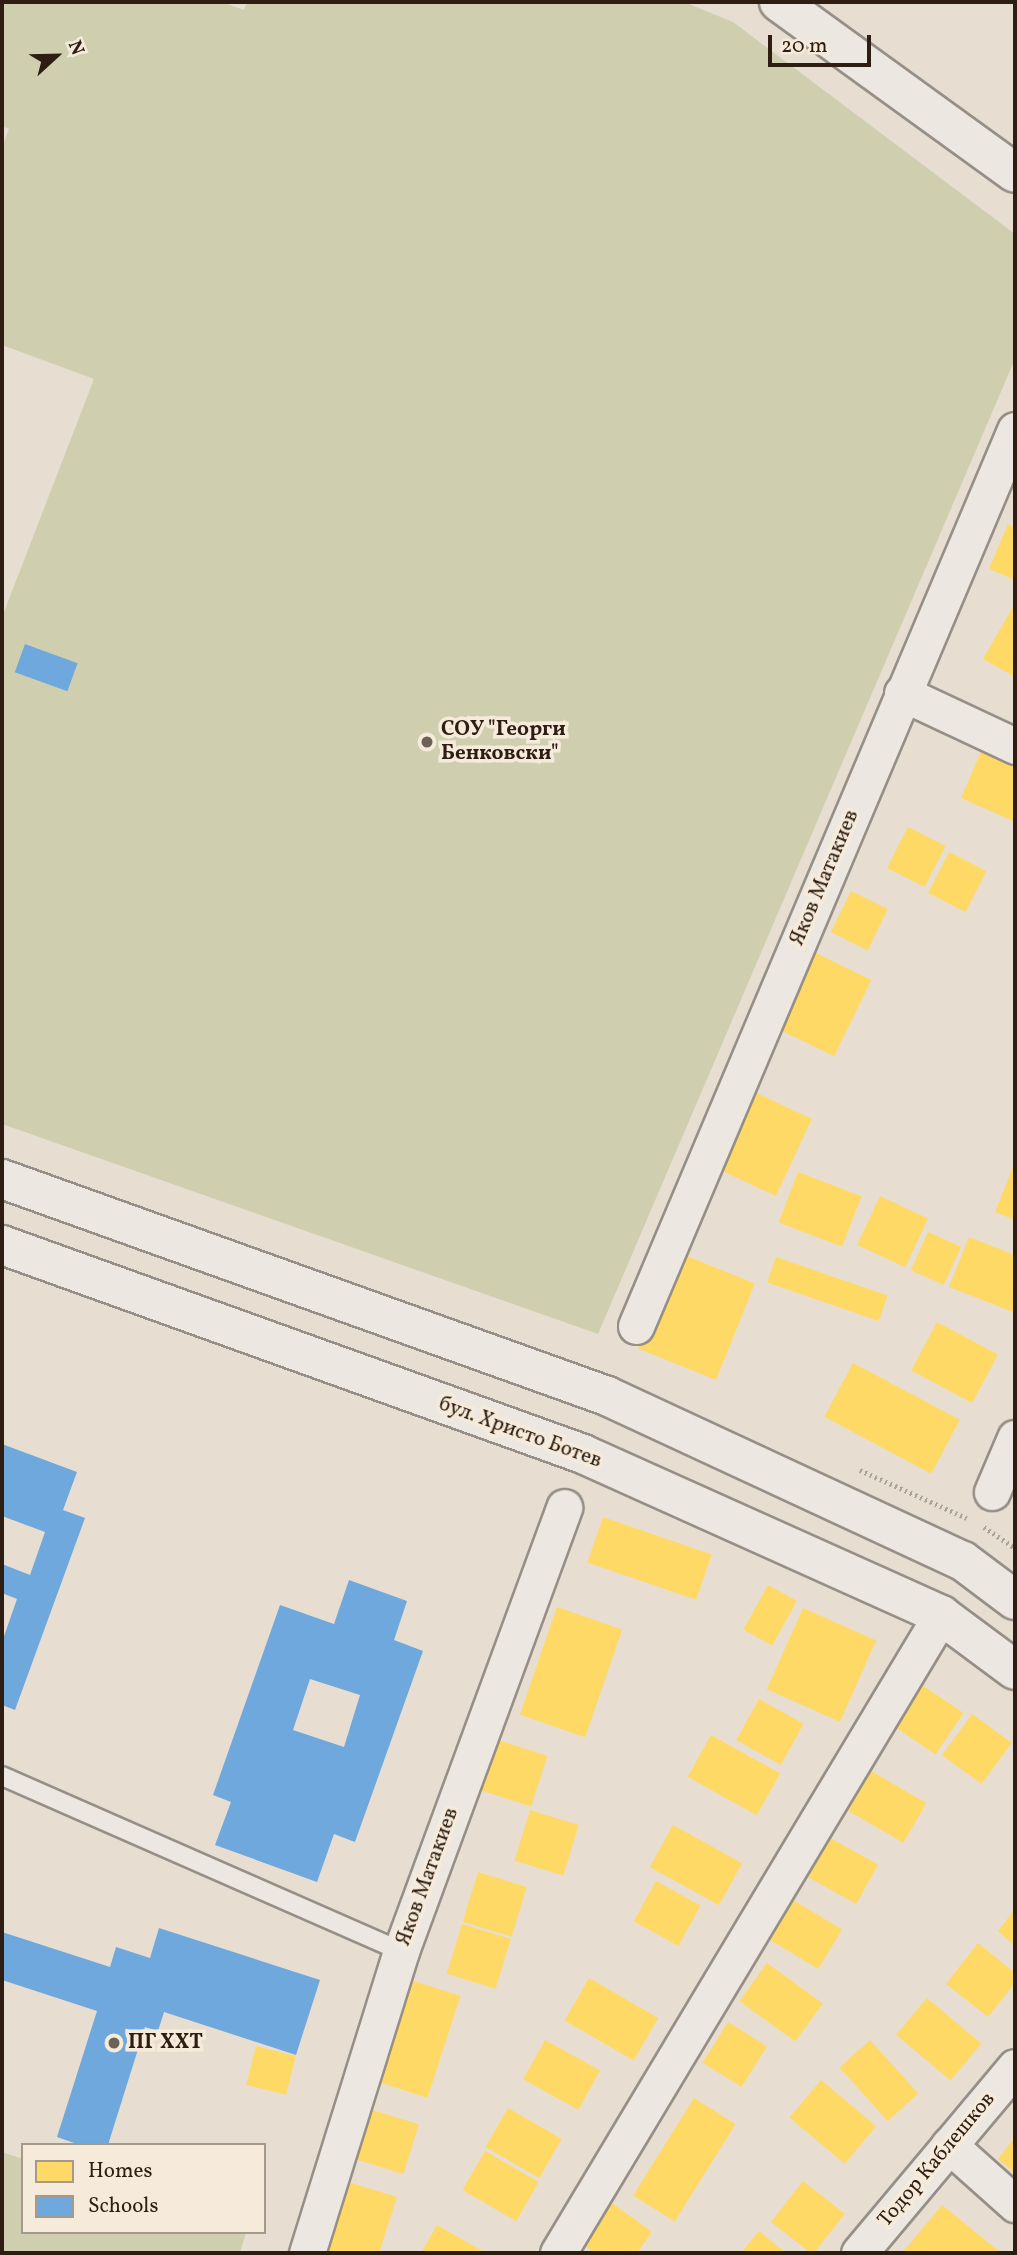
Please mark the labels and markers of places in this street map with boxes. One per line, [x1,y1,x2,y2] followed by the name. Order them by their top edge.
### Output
[441,717,566,767] place label: СОУ "Георги Бенковски"
[419,734,435,750] marker: СОУ "Георги Бенковски"
[128,2030,204,2056] place label: ПГ ХХТ
[106,2035,122,2051] marker: ПГ ХХТ

